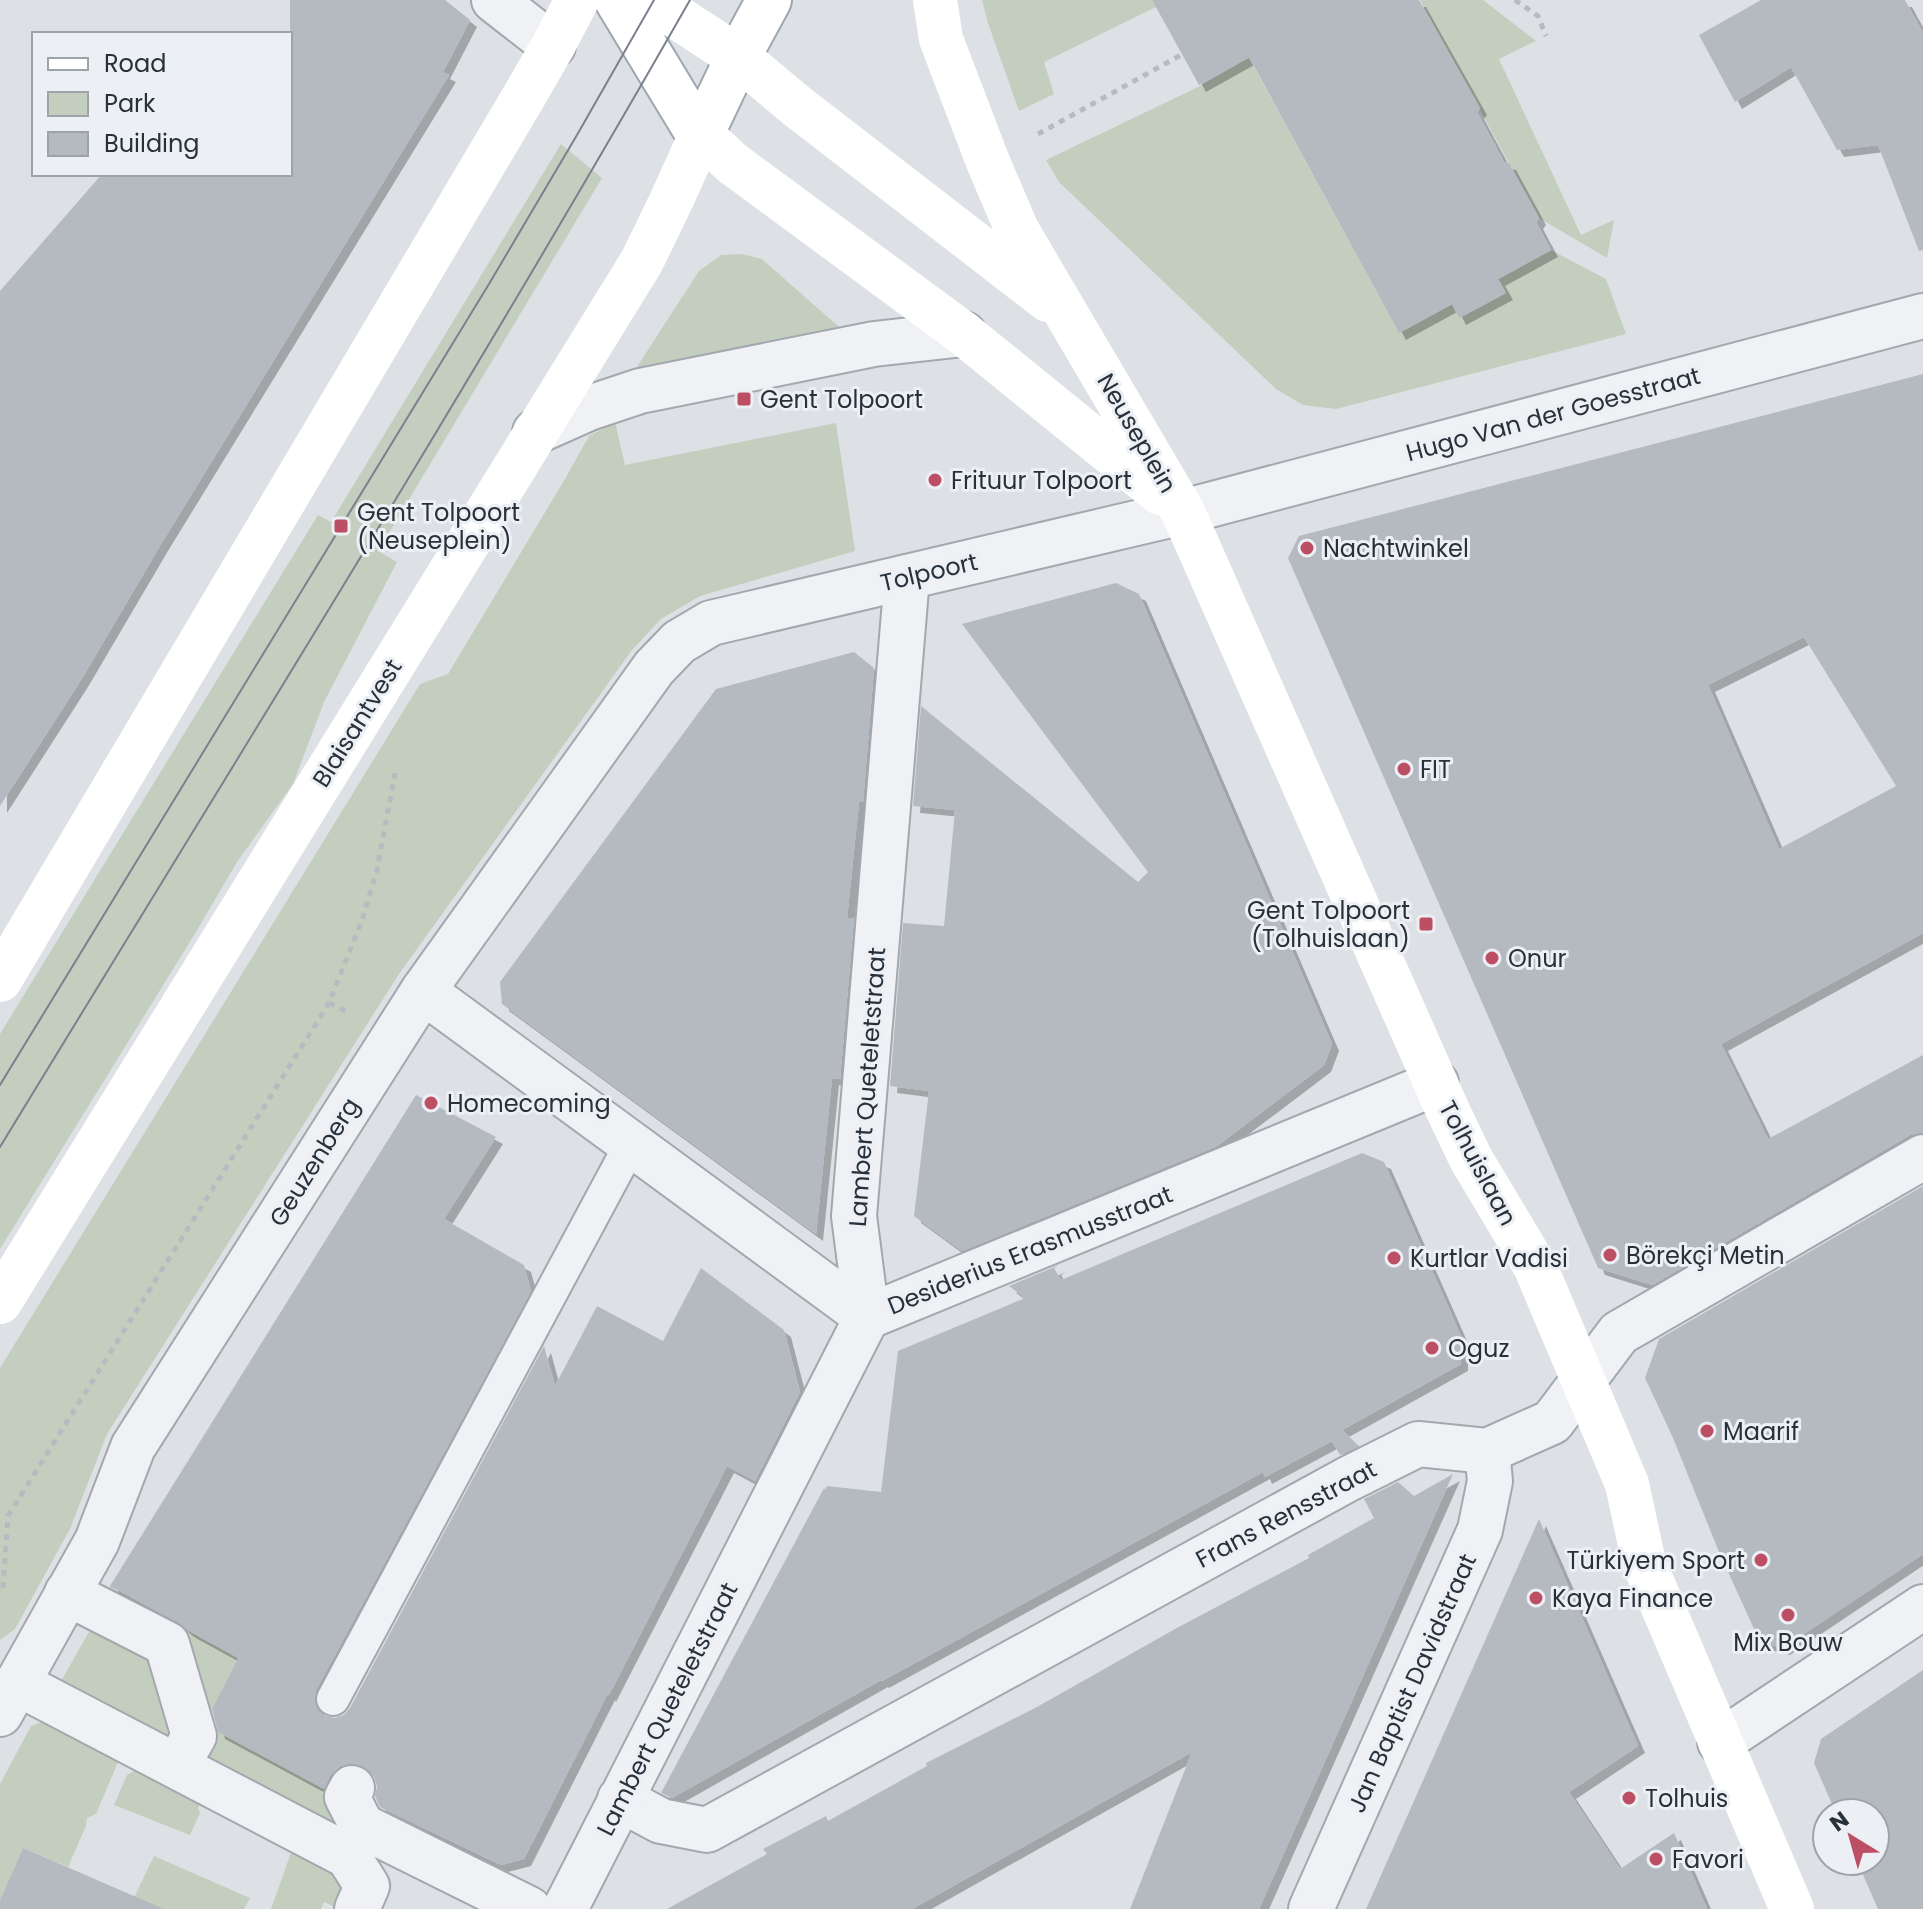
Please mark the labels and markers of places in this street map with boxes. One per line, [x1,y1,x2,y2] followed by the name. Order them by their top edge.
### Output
[760,383,923,416] place label: Gent Tolpoort
[735,390,753,408] marker: Gent Tolpoort
[951,464,1132,497] place label: Frituur Tolpoort
[926,471,944,489] marker: Frituur Tolpoort
[357,496,520,557] place label: Gent Tolpoort (Neuseplein)
[332,517,350,535] marker: Gent Tolpoort (Neuseplein)
[1323,532,1469,565] place label: Nachtwinkel
[1298,539,1316,557] marker: Nachtwinkel
[1420,753,1451,786] place label: FIT
[1395,760,1413,778] marker: FIT
[1247,894,1410,955] place label: Gent Tolpoort (Tolhuislaan)
[1417,915,1435,933] marker: Gent Tolpoort (Tolhuislaan)
[1508,942,1567,975] place label: Onur
[1483,949,1501,967] marker: Onur
[447,1087,611,1120] place label: Homecoming
[422,1094,440,1112] marker: Homecoming
[1626,1239,1785,1272] place label: Börekçi Metin
[1410,1242,1568,1275] place label: Kurtlar Vadisi
[1601,1246,1619,1264] marker: Börekçi Metin
[1385,1249,1403,1267] marker: Kurtlar Vadisi
[1448,1332,1509,1365] place label: Oguz
[1423,1339,1441,1357] marker: Oguz
[1723,1415,1799,1448] place label: Maarif
[1698,1422,1716,1440] marker: Maarif
[1567,1544,1745,1577] place label: Türkiyem Sport
[1752,1551,1770,1569] marker: Türkiyem Sport
[1552,1582,1713,1615] place label: Kaya Finance
[1527,1589,1545,1607] marker: Kaya Finance
[1779,1606,1797,1624] marker: Mix Bouw
[1733,1626,1843,1659] place label: Mix Bouw
[1645,1782,1728,1815] place label: Tolhuis
[1620,1789,1638,1807] marker: Tolhuis
[1672,1843,1744,1876] place label: Favori
[1647,1850,1665,1868] marker: Favori

